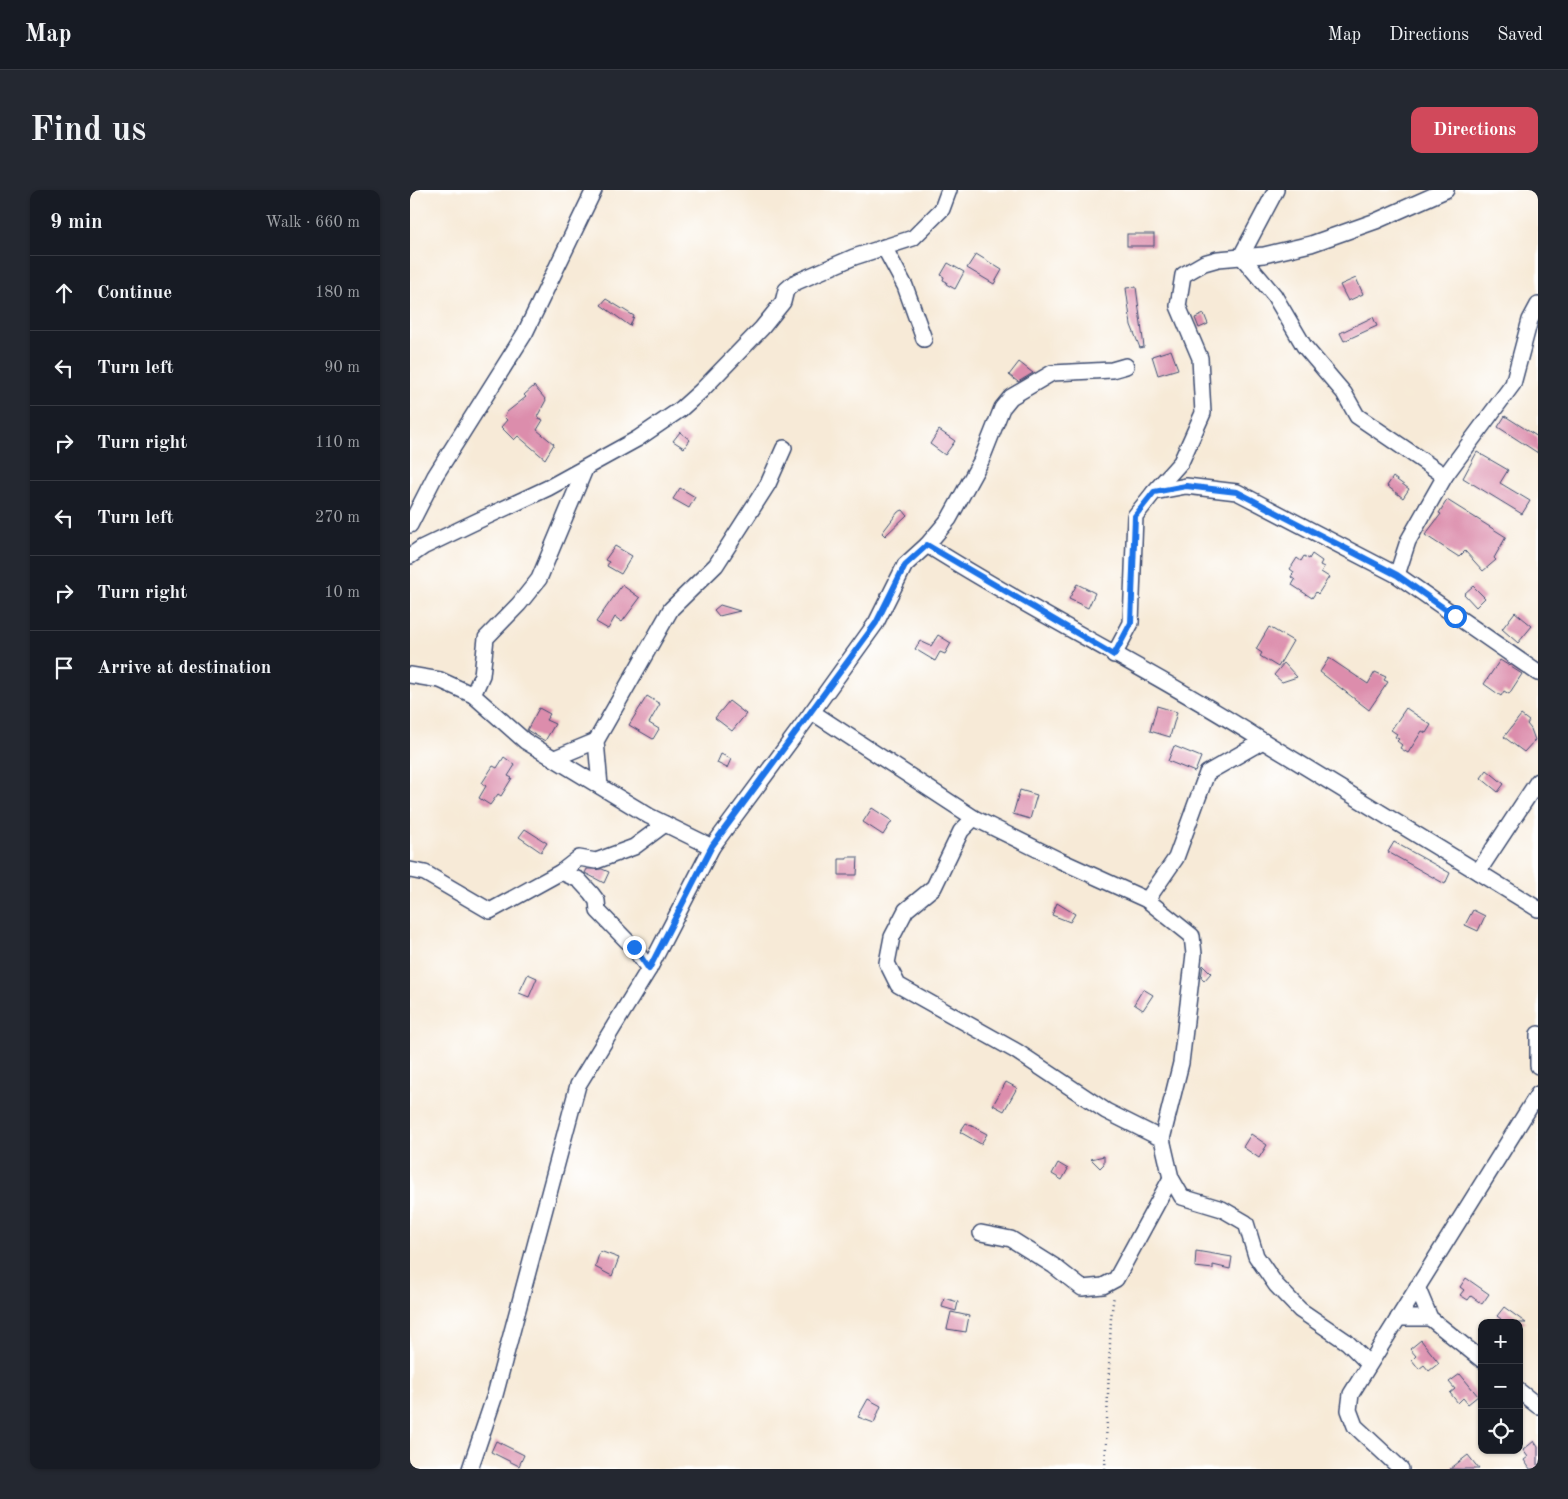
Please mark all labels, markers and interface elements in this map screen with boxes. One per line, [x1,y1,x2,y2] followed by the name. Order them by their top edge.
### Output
[25,23,72,47] text: Map
[1328,26,1361,44] text: Map
[1389,26,1469,44] text: Directions
[1497,26,1543,44] text: Saved
[1411,107,1538,153] button: Directions
[30,113,146,148] text: Find us
[50,212,103,233] text: 9 min
[265,215,360,231] text: Walk · 660 m
[50,279,78,307] icon: ahead
[97,284,172,303] text: Continue
[315,285,360,301] text: 180 m
[50,354,78,382] icon: left
[97,359,174,378] text: Turn left
[324,360,360,376] text: 90 m
[50,429,78,457] icon: right
[97,434,187,453] text: Turn right
[315,435,360,451] text: 110 m
[50,504,78,532] icon: left
[97,509,174,528] text: Turn left
[315,510,360,526] text: 270 m
[50,579,78,607] icon: right
[97,584,187,603] text: Turn right
[324,585,360,601] text: 10 m
[1444,605,1467,628] route start
[50,654,78,682] icon: arrive
[97,659,271,678] text: Arrive at destination
[623,936,646,959] route end
[1478,1319,1523,1454] map controls
[1478,1319,1523,1364] button: +
[1478,1364,1523,1409] button: −
[1478,1409,1523,1454] button: locate

